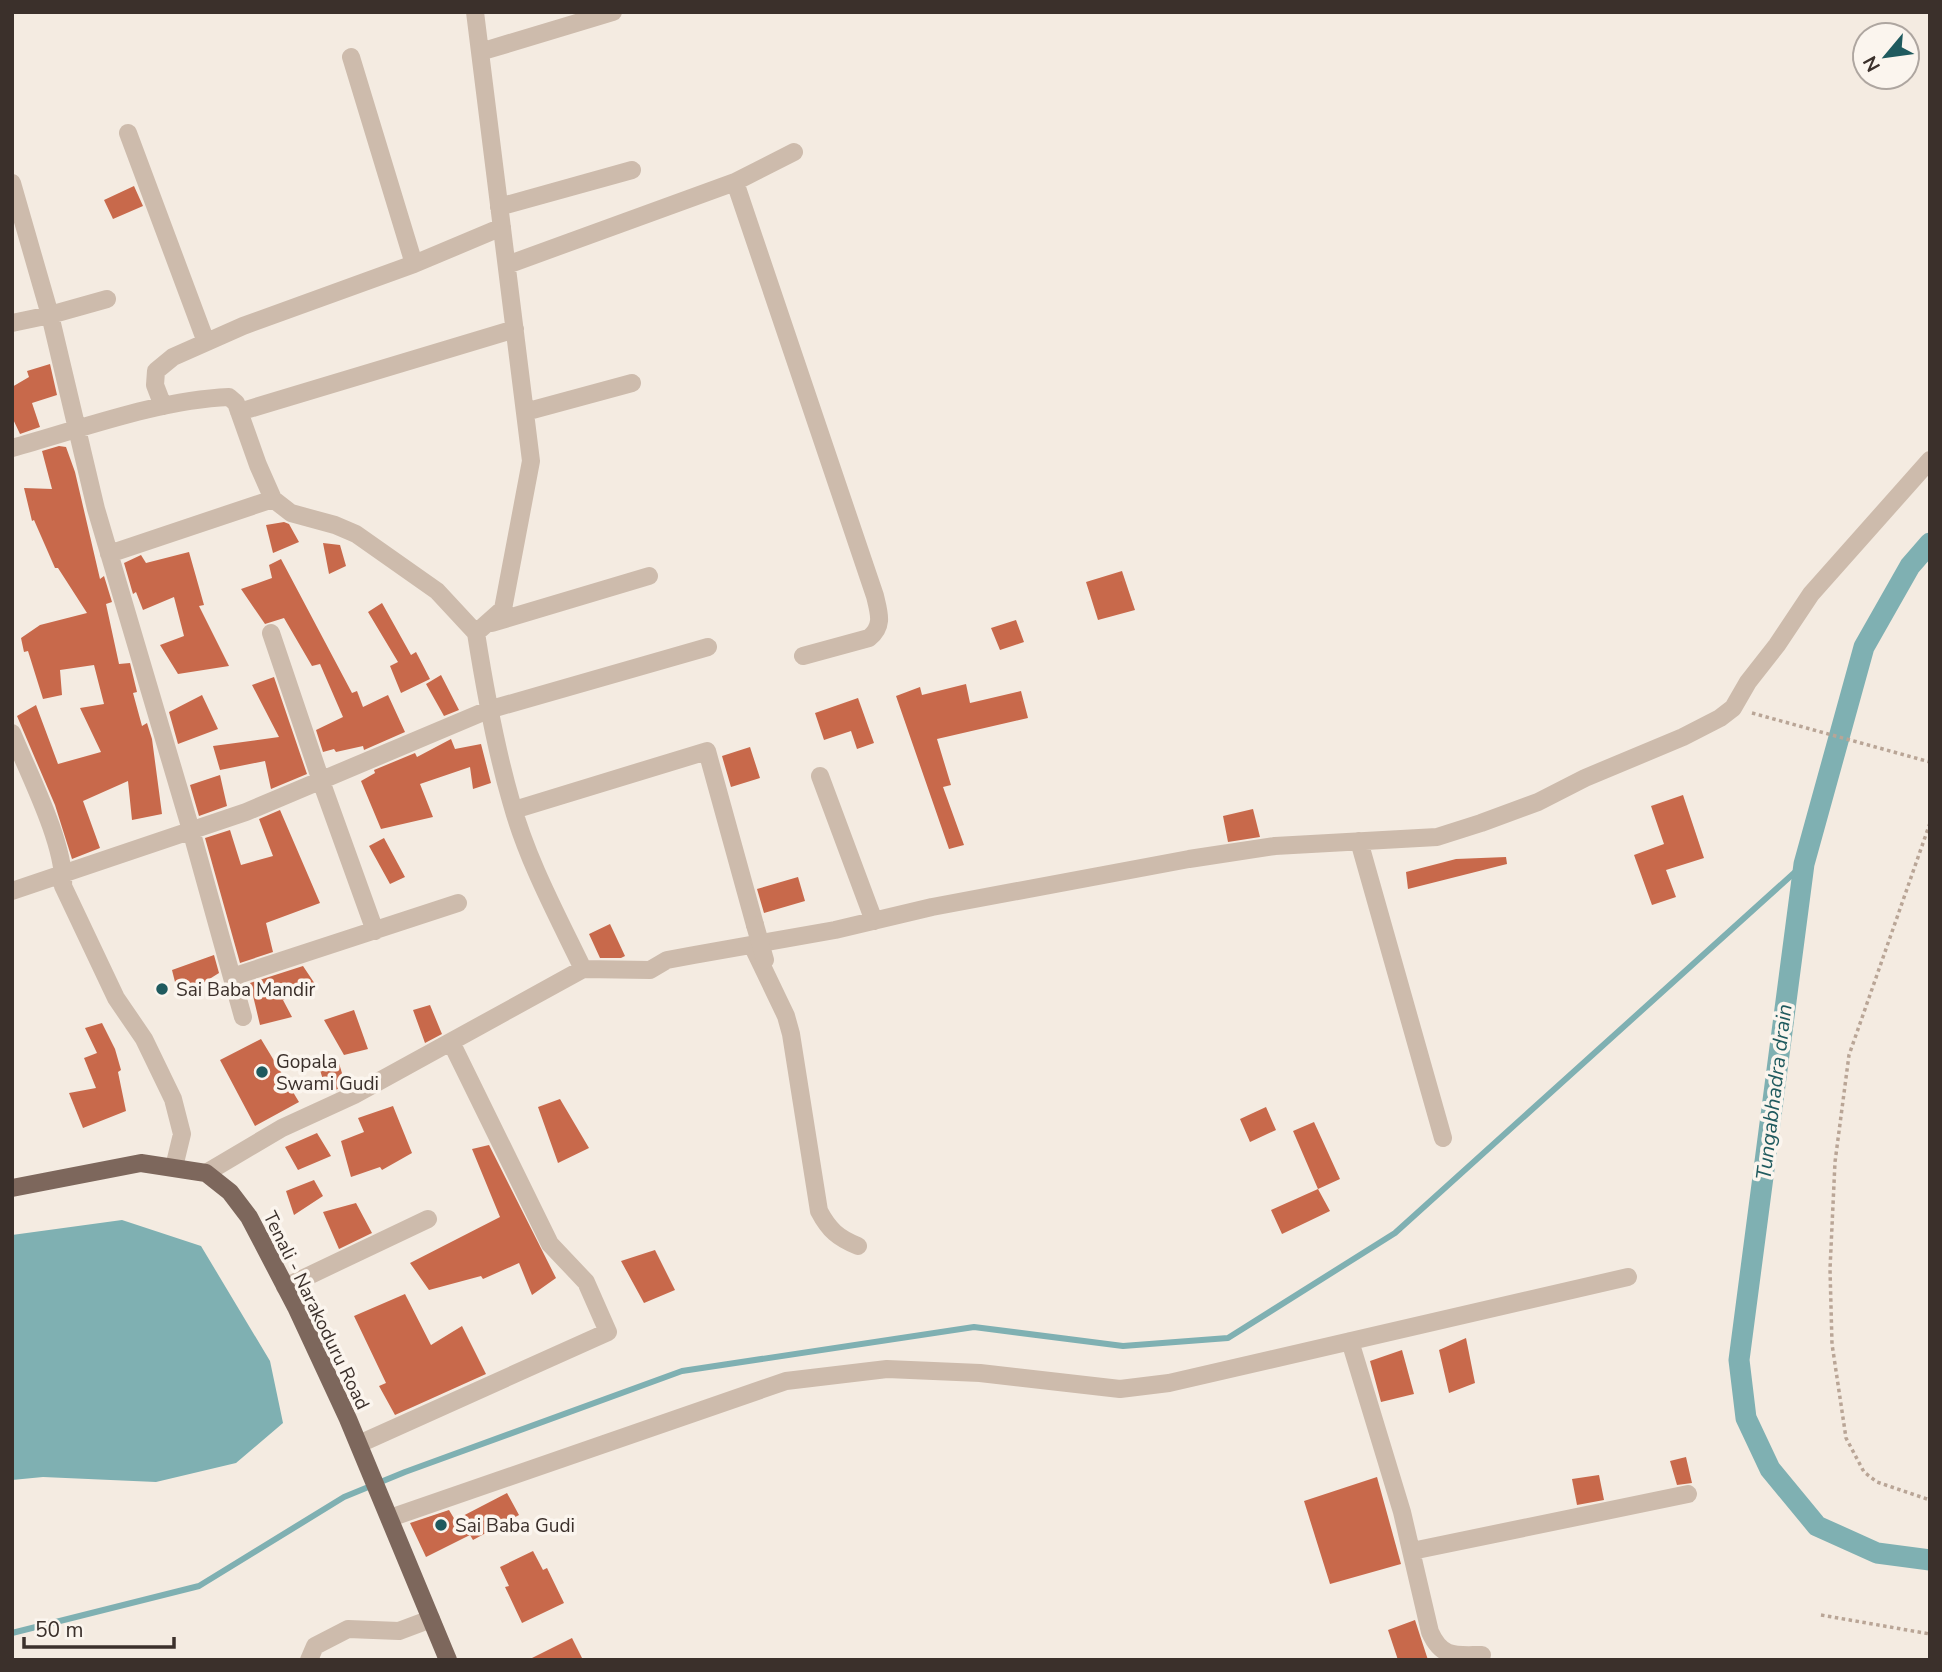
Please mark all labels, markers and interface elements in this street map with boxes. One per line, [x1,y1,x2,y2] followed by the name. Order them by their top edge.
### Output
[1851,21,1921,91] north arrow
[1857,51,1887,76] text: N
[176,977,316,1003] place label: Sai Baba Mandir
[154,981,170,997] marker: Sai Baba Mandir
[1749,1002,1799,1182] water label: Tungabhadra drain
[276,1049,379,1097] place label: Gopala Swami Gudi
[254,1064,270,1080] marker: Gopala Swami Gudi
[257,1207,376,1414] street label: Tenali - Narakoduru Road
[455,1513,575,1539] place label: Sai Baba Gudi
[433,1517,449,1533] marker: Sai Baba Gudi
[24,1606,175,1650] scale bar
[35,1616,84,1644] text: 50 m

